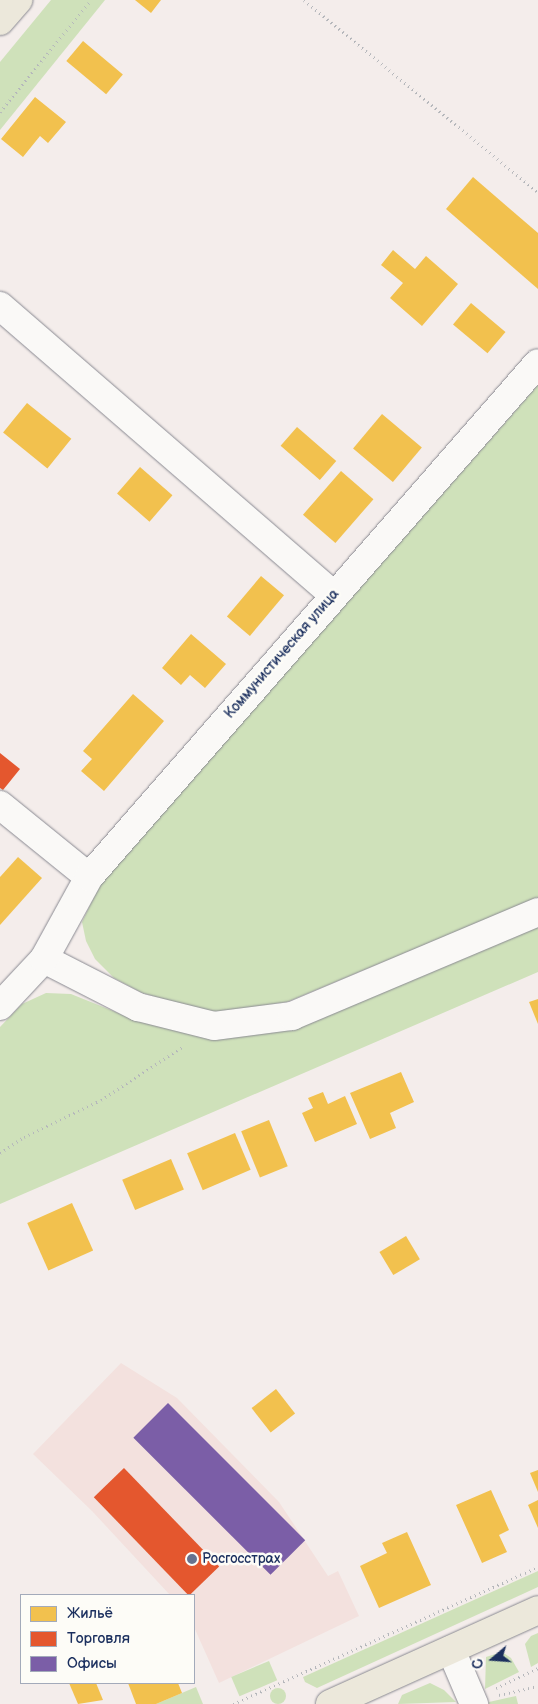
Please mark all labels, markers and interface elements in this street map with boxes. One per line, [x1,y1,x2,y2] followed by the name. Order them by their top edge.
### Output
[221,586,343,722] street label: Коммунистическая улица
[202,1551,280,1567] place label: Росгосстрах
[186,1553,198,1565] marker: Росгосстрах
[20,1594,195,1684] legend
[67,1604,113,1623] text: Жильё
[67,1629,130,1648] text: Торговля
[468,1634,518,1684] north arrow
[67,1654,117,1673] text: Офисы
[469,1657,488,1671] text: С

